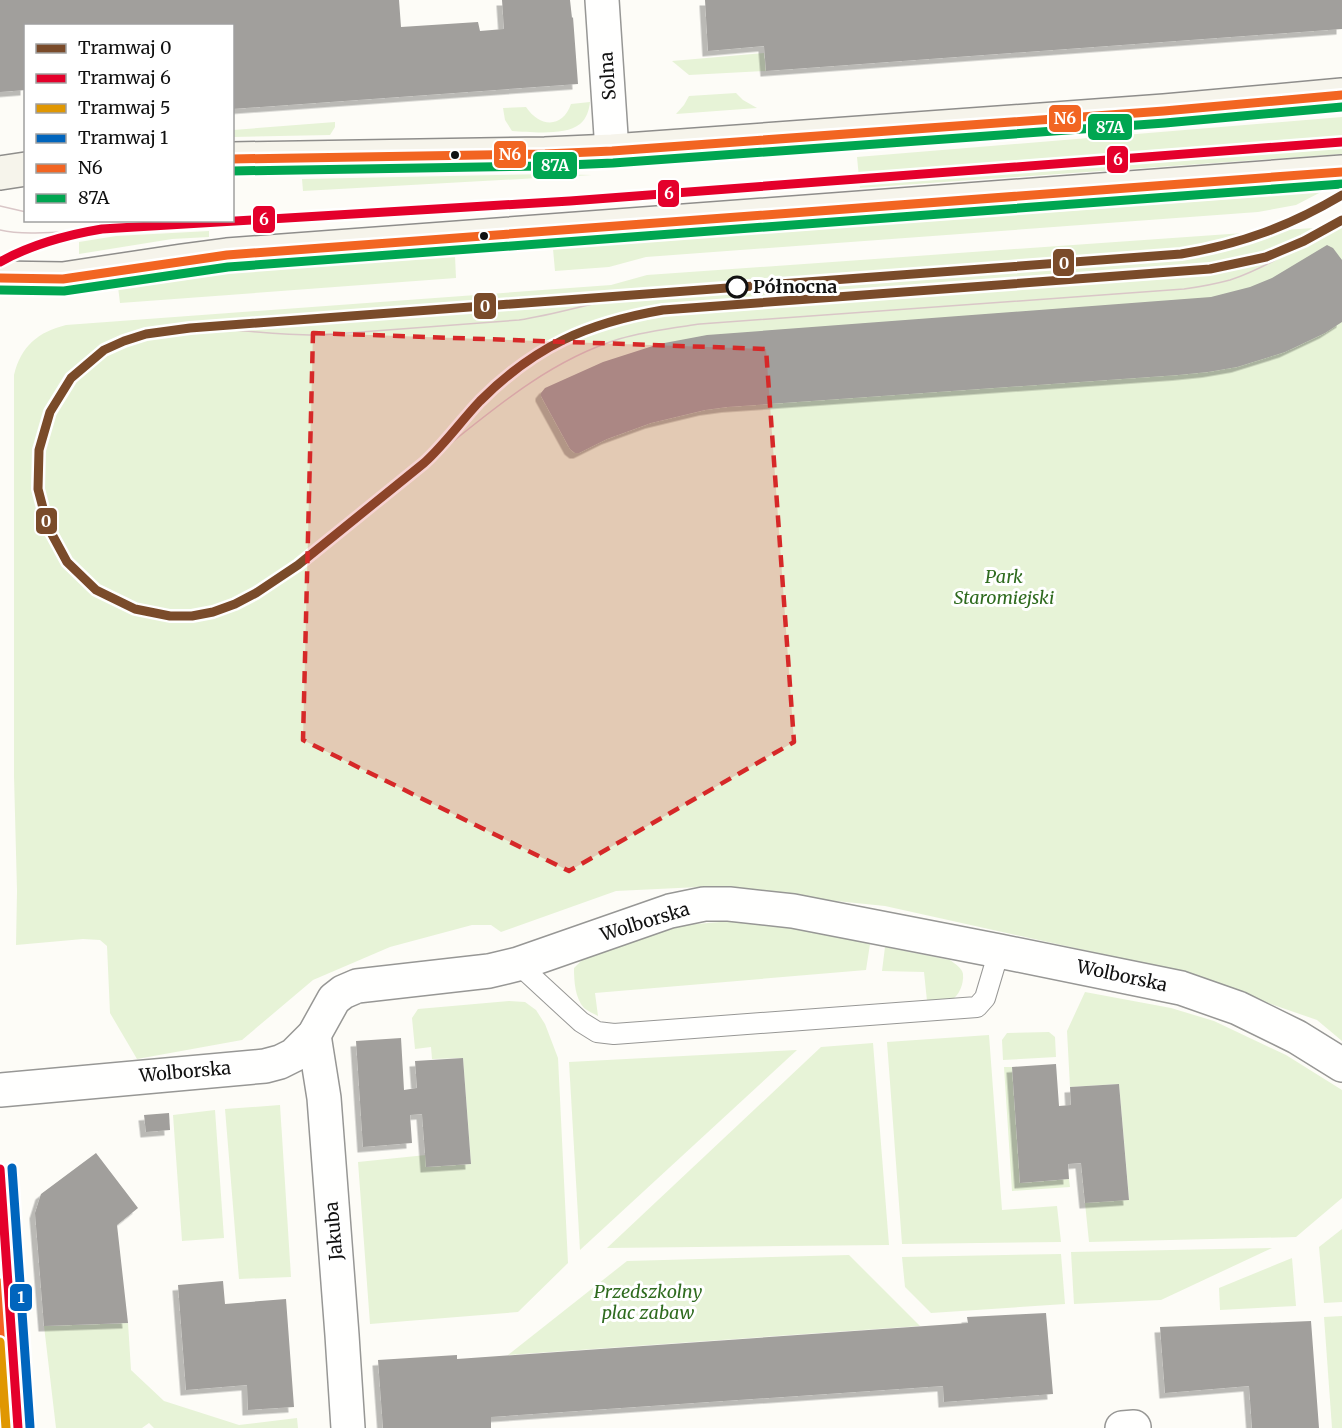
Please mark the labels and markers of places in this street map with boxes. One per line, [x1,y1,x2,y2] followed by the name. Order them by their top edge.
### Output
[449,149,461,161] unlabelled marker
[478,230,490,242] unlabelled marker
[753,275,837,298] place label: Północna
[726,276,748,298] marker: Północna

